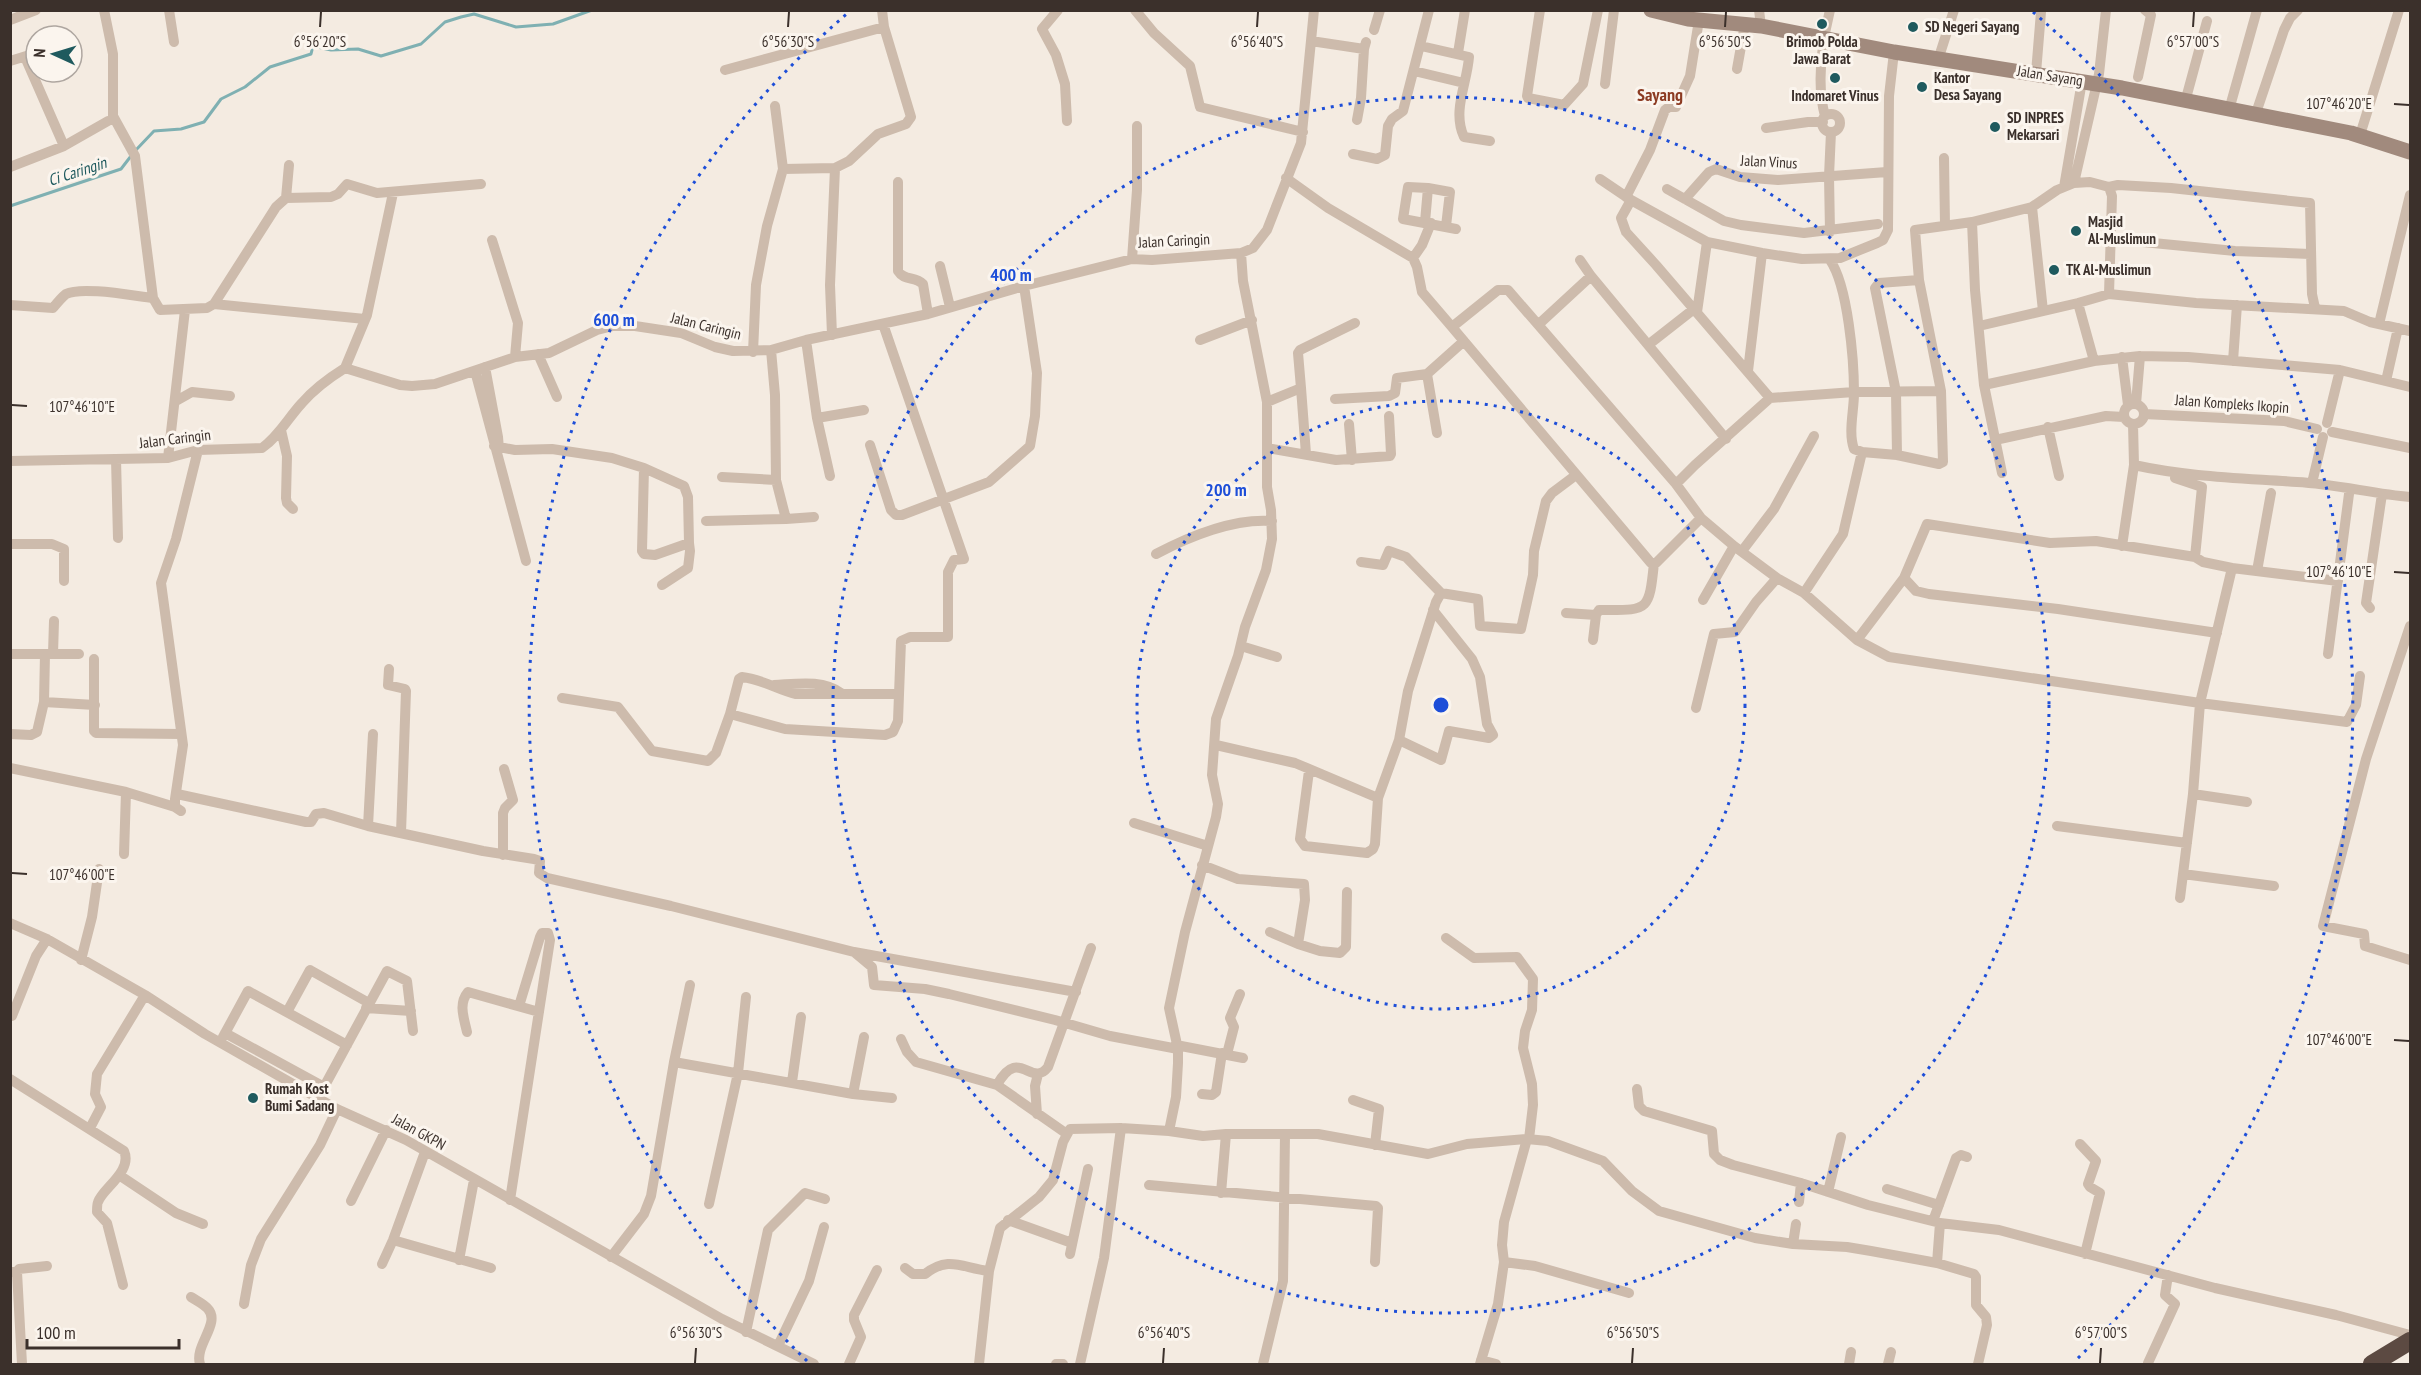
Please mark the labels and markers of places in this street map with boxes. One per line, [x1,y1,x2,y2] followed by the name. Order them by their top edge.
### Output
[1815,17,1829,31] marker: Brimob Polda Jawa Barat
[1925,17,2020,36] place label: SD Negeri Sayang
[1906,20,1920,34] marker: SD Negeri Sayang
[1786,32,1858,68] place label: Brimob Polda Jawa Barat
[1934,68,2002,104] place label: Kantor Desa Sayang
[1828,71,1842,85] marker: Indomaret Vinus
[1915,80,1929,94] marker: Kantor Desa Sayang
[1791,86,1879,105] place label: Indomaret Vinus
[2007,108,2064,144] place label: SD INPRES Mekarsari
[1988,120,2002,134] marker: SD INPRES Mekarsari
[2087,212,2156,248] place label: Masjid Al-Muslimun
[2069,224,2083,238] marker: Masjid Al-Muslimun
[2066,260,2151,279] place label: TK Al-Muslimun
[2047,263,2061,277] marker: TK Al-Muslimun
[1431,695,1451,715] centre of rings
[265,1079,335,1115] place label: Rumah Kost Bumi Sadang
[246,1091,260,1105] marker: Rumah Kost Bumi Sadang

